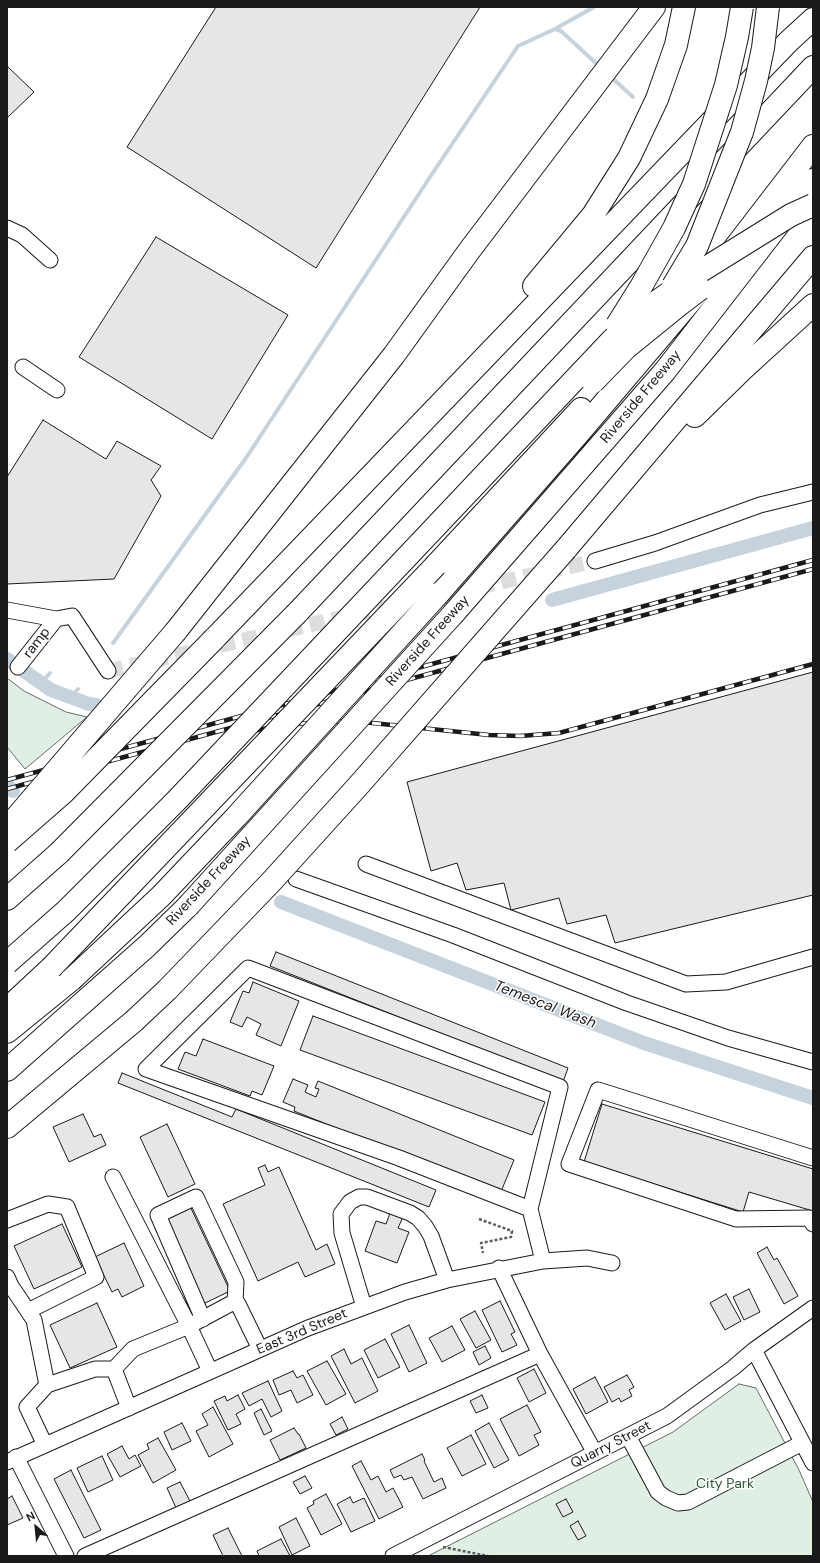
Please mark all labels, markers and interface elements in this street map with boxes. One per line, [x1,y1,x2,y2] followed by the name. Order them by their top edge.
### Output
[597,347,685,447] street label: Riverside Freeway
[383,592,473,690] street label: Riverside Freeway
[20,624,54,662] street label: ramp
[163,833,255,929] street label: Riverside Freeway
[491,977,599,1033] water label: Temescal Wash
[254,1305,350,1359] street label: East 3rd Street
[568,1418,654,1472] street label: Quarry Street
[696,1476,754,1492] park label: City Park
[16,1507,56,1547] north arrow
[24,1508,37,1524] text: N

